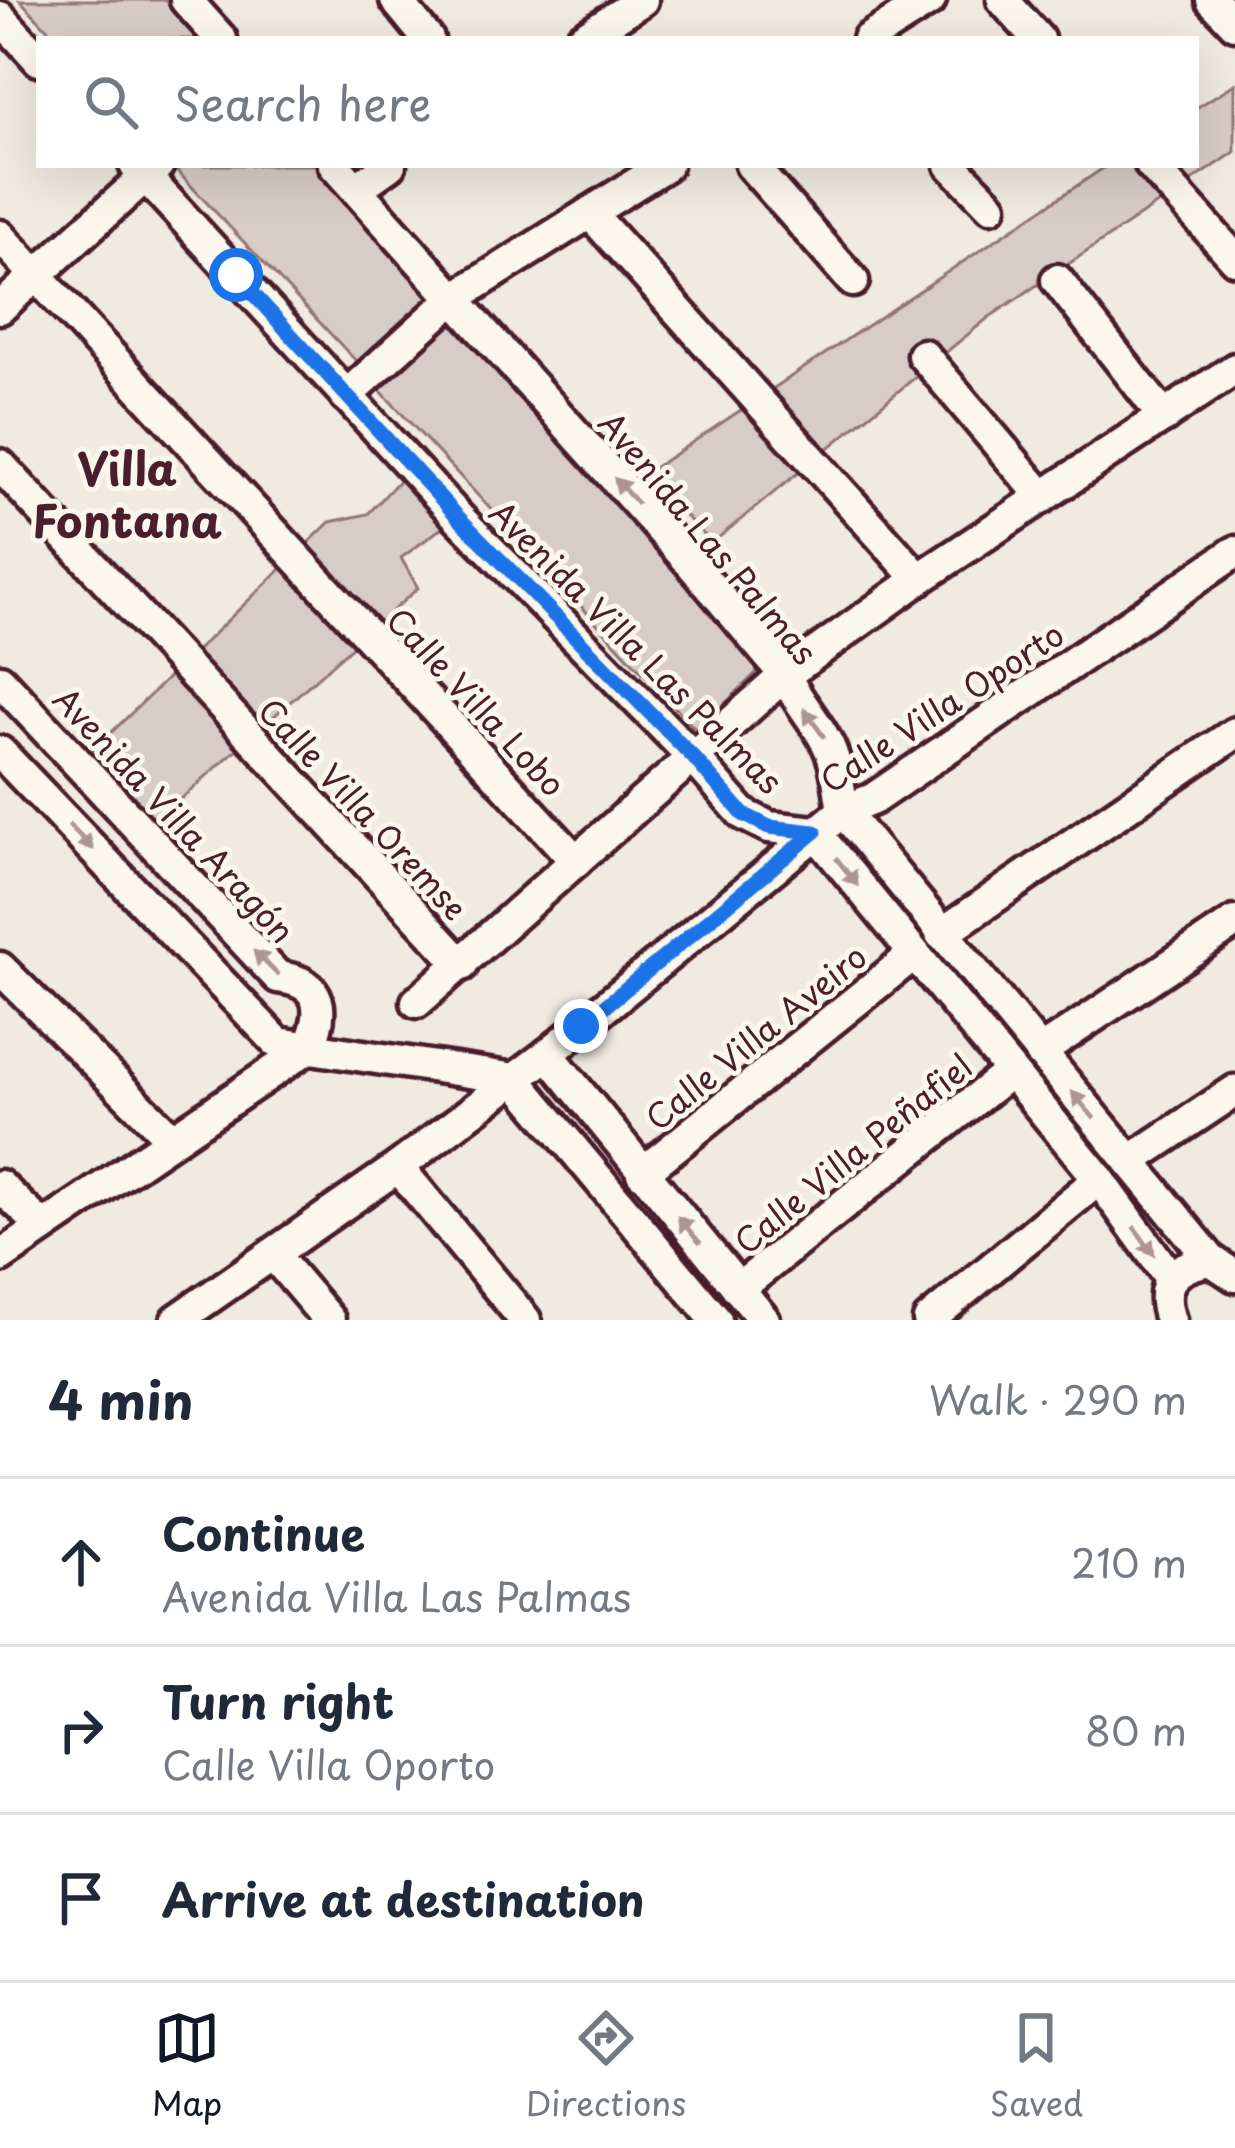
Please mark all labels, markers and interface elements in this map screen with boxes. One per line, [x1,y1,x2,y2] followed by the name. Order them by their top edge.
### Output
[36,36,1199,168] search box
[174,68,431,136] text: Search here
[78,69,144,135] icon: search
[209,248,263,302] route start
[588,399,830,675] street label: Avenida Las Palmas
[32,433,222,553] district label: Villa Fontana
[613,476,640,505] one-way arrow
[479,488,795,804] street label: Avenida Villa Las Palmas
[376,595,578,807] street label: Calle Villa Lobo
[809,608,1073,804] street label: Calle Villa Oporto
[43,675,307,953] street label: Avenida Villa Aragón
[248,686,480,930] street label: Calle Villa Oremse
[803,707,826,739] one-way arrow
[66,822,94,851] one-way arrow
[834,857,859,888] one-way arrow
[634,931,876,1141] street label: Calle Villa Aveiro
[252,949,280,977] one-way arrow
[554,999,608,1053] route end
[722,1041,982,1265] street label: Calle Villa Peñafiel
[1071,1090,1097,1120] one-way arrow
[677,1215,703,1245] one-way arrow
[1131,1225,1155,1257] one-way arrow
[48,1360,193,1437] text: 4 min
[929,1369,1187,1428] text: Walk · 290 m
[162,1498,365,1566] text: Continue
[48,1529,114,1595] icon: ahead
[1071,1532,1187,1591] text: 210 m
[162,1566,631,1625] text: Avenida Villa Las Palmas
[162,1666,394,1734] text: Turn right
[48,1697,114,1763] icon: right
[1085,1700,1187,1759] text: 80 m
[162,1734,495,1793] text: Calle Villa Oporto
[162,1864,645,1932] text: Arrive at destination
[48,1865,114,1931] icon: arrive
[152,2005,222,2127] tab: Map
[526,2005,686,2127] tab: Directions
[990,2005,1083,2127] tab: Saved

